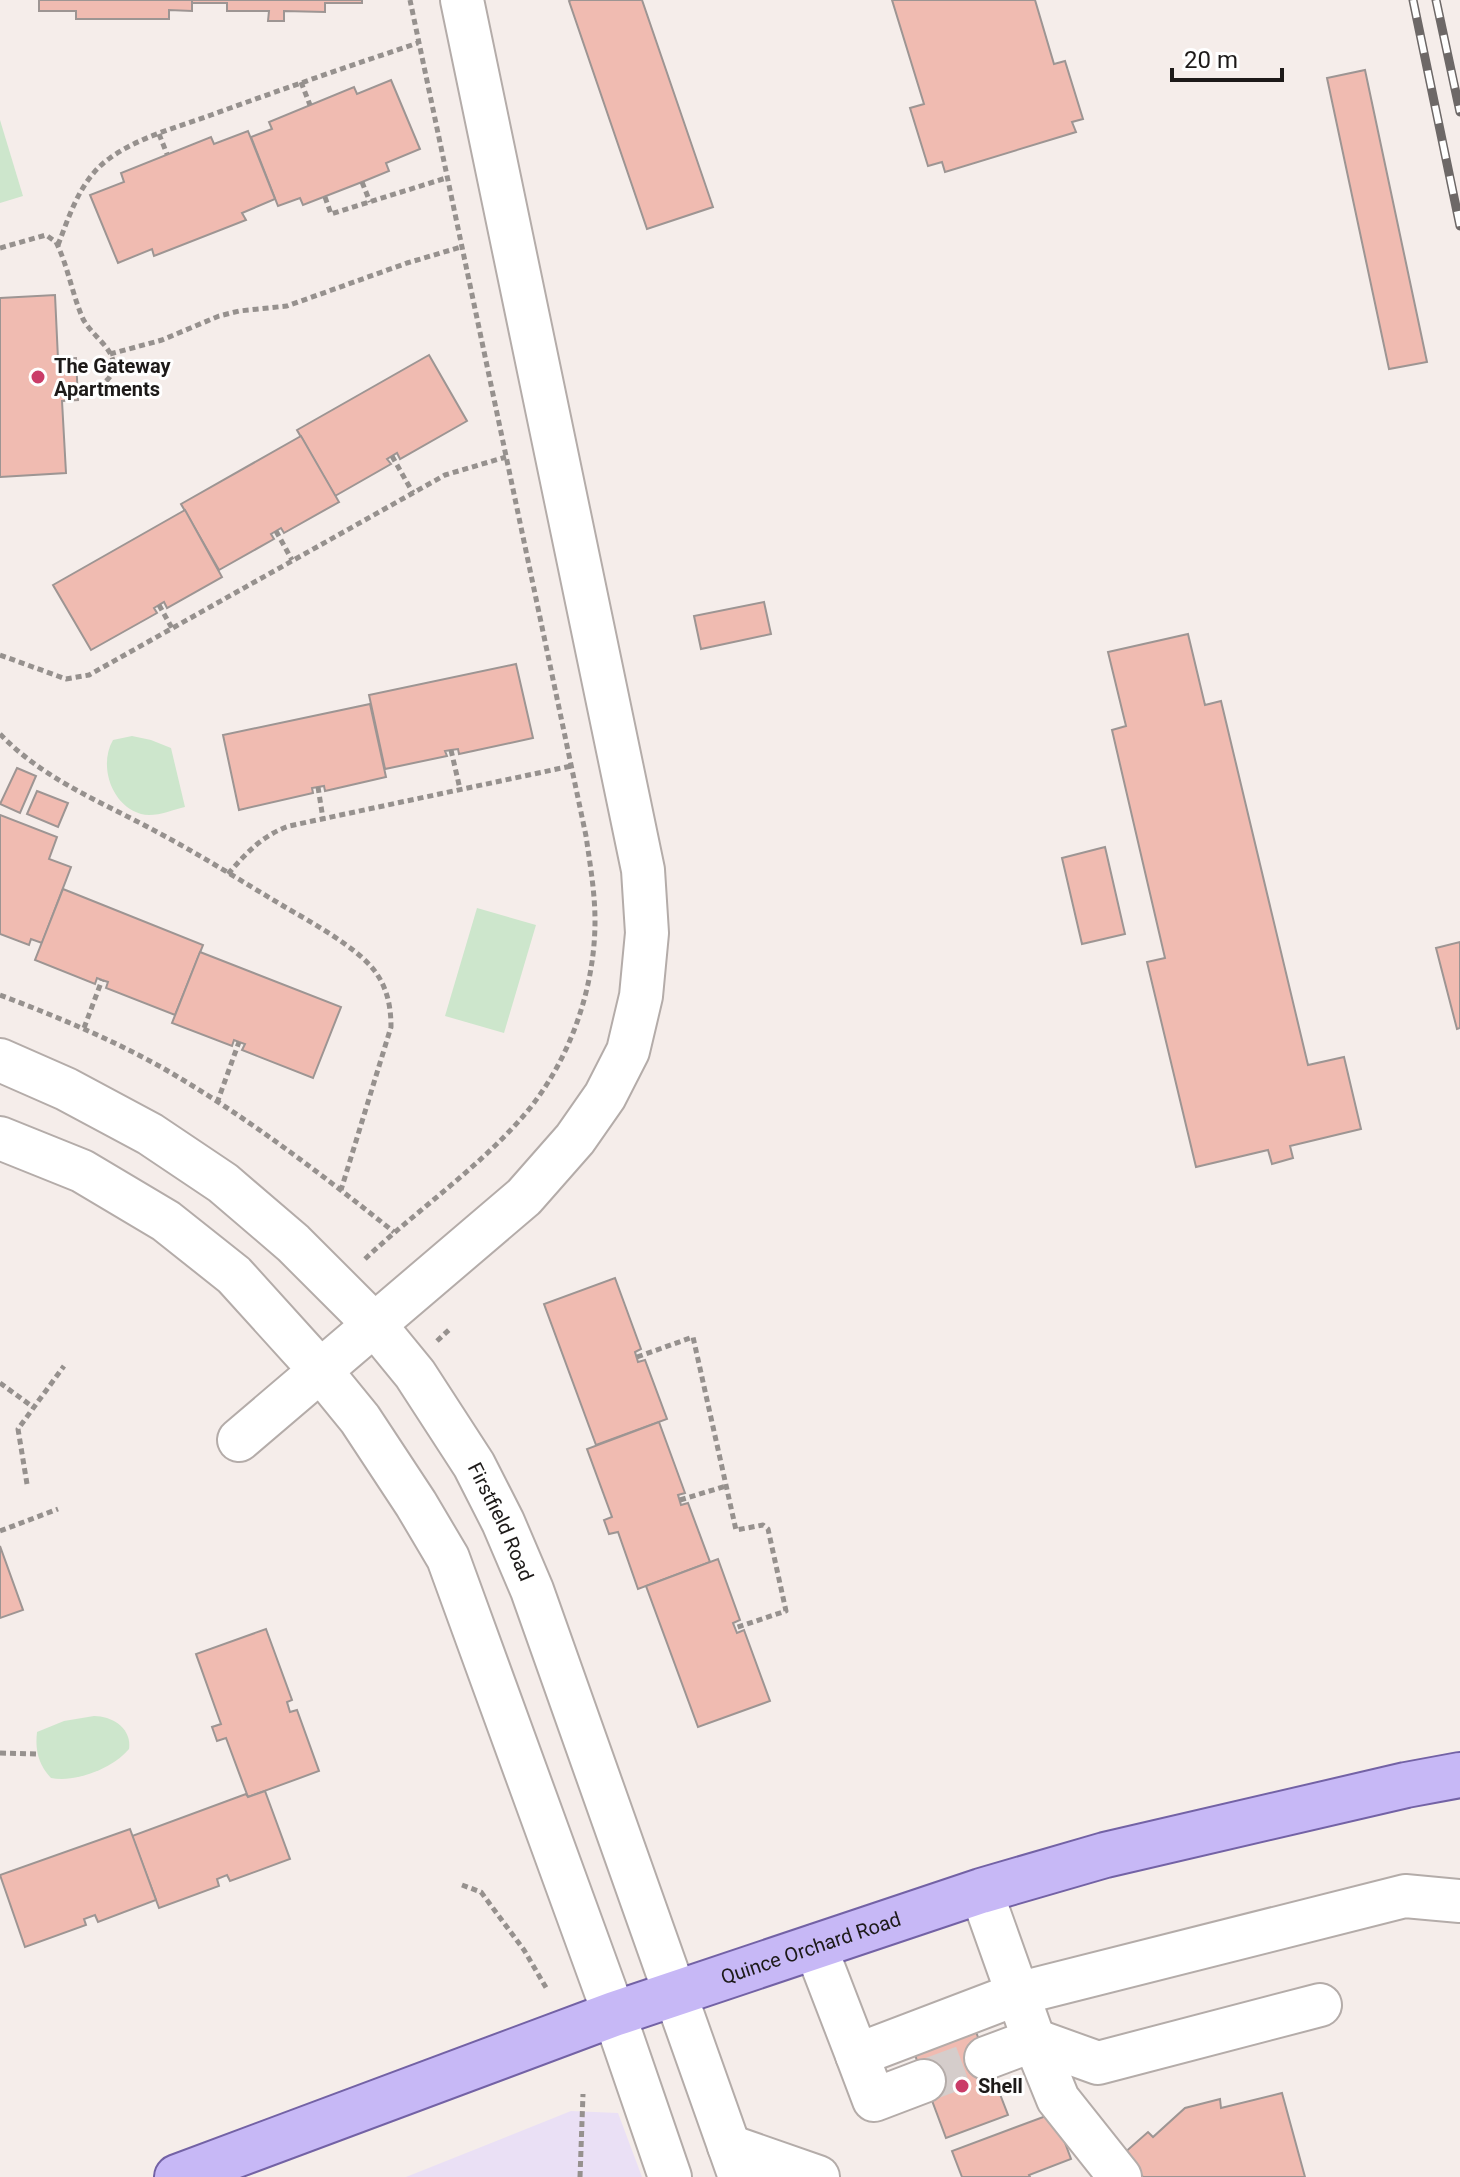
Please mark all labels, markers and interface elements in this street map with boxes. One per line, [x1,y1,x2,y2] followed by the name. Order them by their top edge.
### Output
[1172,32,1282,82] scale bar
[1184,46,1238,74] text: 20 m
[54,354,172,401] place label: The Gateway Apartments
[29,368,47,386] marker: The Gateway Apartments
[463,1458,539,1585] street label: Firstfield Road
[718,1907,904,1989] street label: Quince Orchard Road
[978,2074,1023,2098] place label: Shell
[953,2077,971,2095] marker: Shell

